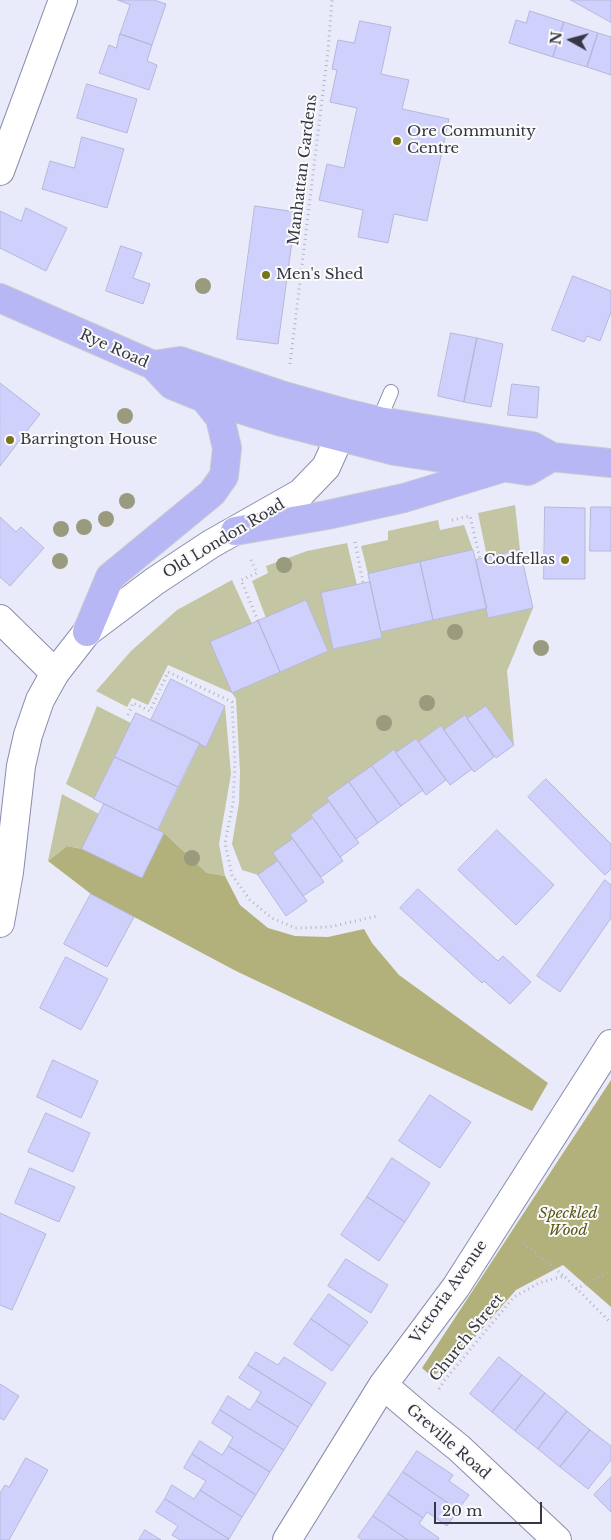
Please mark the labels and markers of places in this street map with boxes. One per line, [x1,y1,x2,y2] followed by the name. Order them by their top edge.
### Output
[407,123,536,158] place label: Ore Community Centre
[391,135,403,147] marker: Ore Community Centre
[276,266,363,284] place label: Men's Shed
[260,269,272,281] marker: Men's Shed
[20,431,157,449] place label: Barrington House
[4,434,16,446] marker: Barrington House
[484,551,555,569] place label: Codfellas
[559,554,571,566] marker: Codfellas

